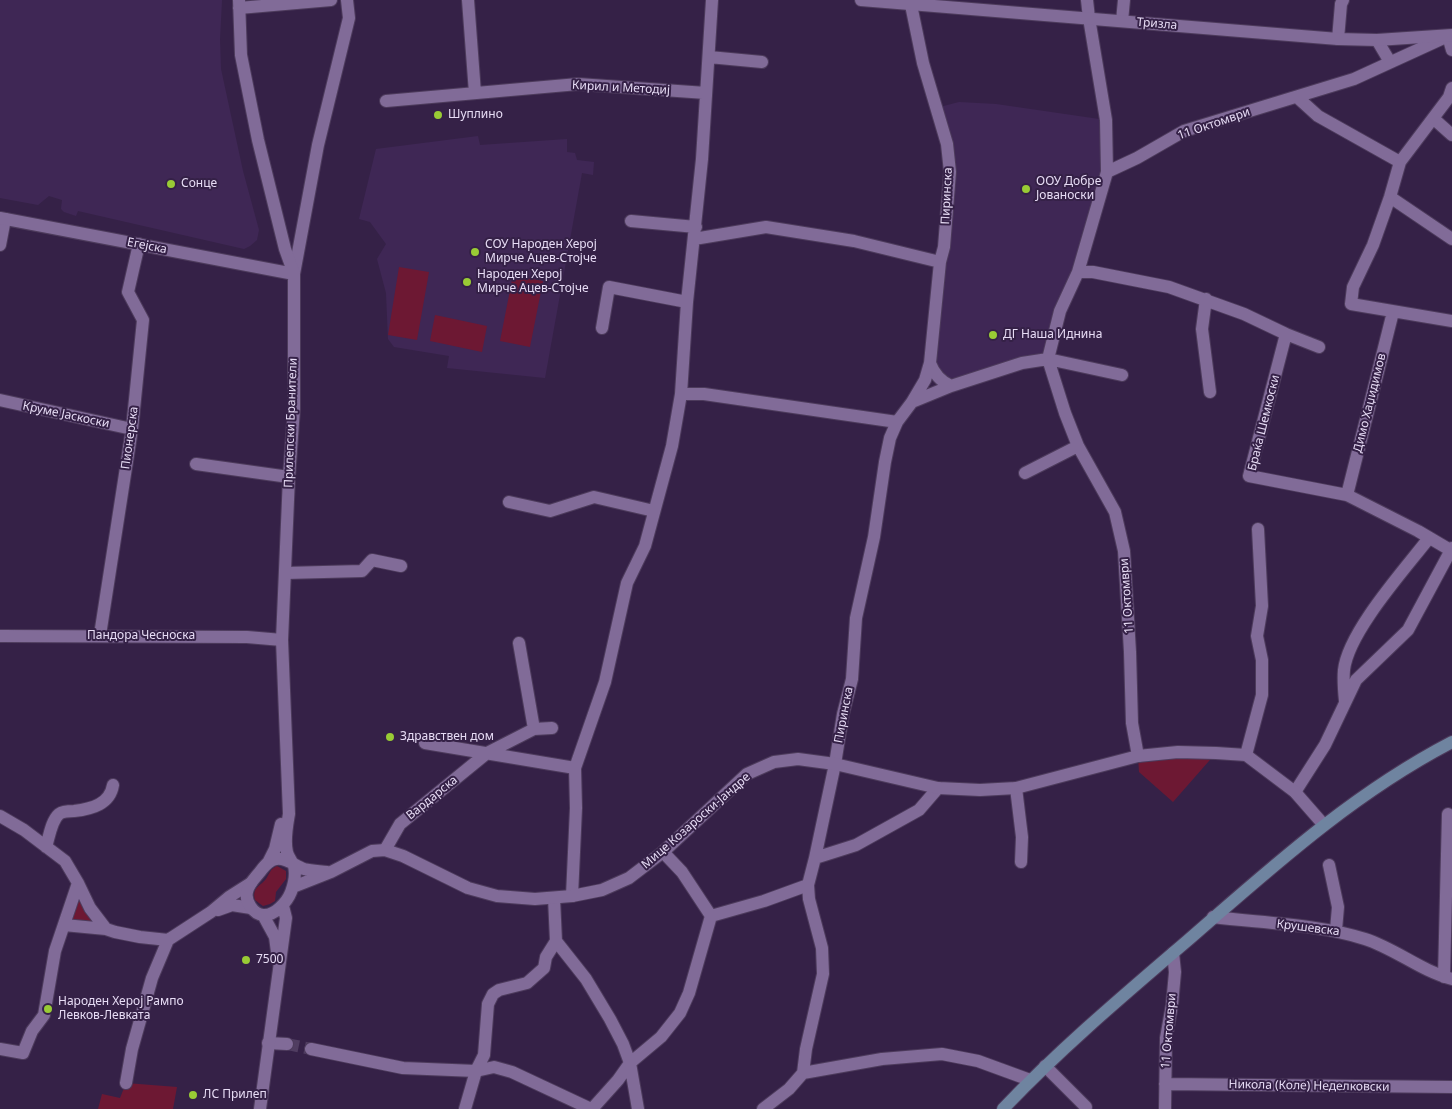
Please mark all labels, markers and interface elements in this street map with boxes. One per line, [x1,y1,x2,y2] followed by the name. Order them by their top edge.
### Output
[1136,15,1178,33] street label: Тризла
[572,78,670,98] street label: Кирил и Методиј
[1176,105,1252,143] street label: 11 Октомври
[448,108,503,122] place label: Шуплино
[432,109,444,121] marker: Шуплино
[938,167,956,225] street label: Пиринска
[1036,175,1101,203] place label: ООУ Добре Јованоски
[181,177,217,191] place label: Сонце
[165,178,177,190] marker: Сонце
[1020,183,1032,195] marker: ООУ Добре Јованоски
[126,235,168,257] street label: Егејска
[485,238,597,266] place label: СОУ Народен Херој Мирче Ацев-Стојче
[469,246,481,258] marker: СОУ Народен Херој Мирче Ацев-Стојче
[477,268,589,296] place label: Народен Херој Мирче Ацев-Стојче
[461,276,473,288] marker: Народен Херој Мирче Ацев-Стојче
[1003,328,1102,342] place label: ДГ Наша Иднина
[987,329,999,341] marker: ДГ Наша Иднина
[1351,352,1389,454] street label: Димо Хаџидимов
[282,358,300,488] street label: Прилепски Бранители
[1245,373,1283,473] street label: Браќа Шемкоски
[21,399,111,431] street label: Круме Јаскоски
[118,406,142,470] street label: Пионерска
[1117,558,1137,634] street label: 11 Октомври
[87,629,195,643] street label: Пандора Чесноска
[831,686,857,744] street label: Пиринска
[400,730,494,744] place label: Здравствен дом
[384,731,396,743] marker: Здравствен дом
[639,770,753,872] street label: Мице Козароски-Јандре
[404,773,460,823] street label: Вардарска
[1276,917,1340,939] street label: Крушевска
[256,953,283,967] place label: 7500
[240,954,252,966] marker: 7500
[1159,993,1179,1069] street label: 11 Октомври
[58,995,184,1023] place label: Народен Херој Рампо Левков-Левката
[42,1003,54,1015] marker: Народен Херој Рампо Левков-Левката
[1228,1077,1390,1095] street label: Никола (Коле) Неделковски
[203,1088,267,1102] place label: ЛС Прилеп
[187,1089,199,1101] marker: ЛС Прилеп

